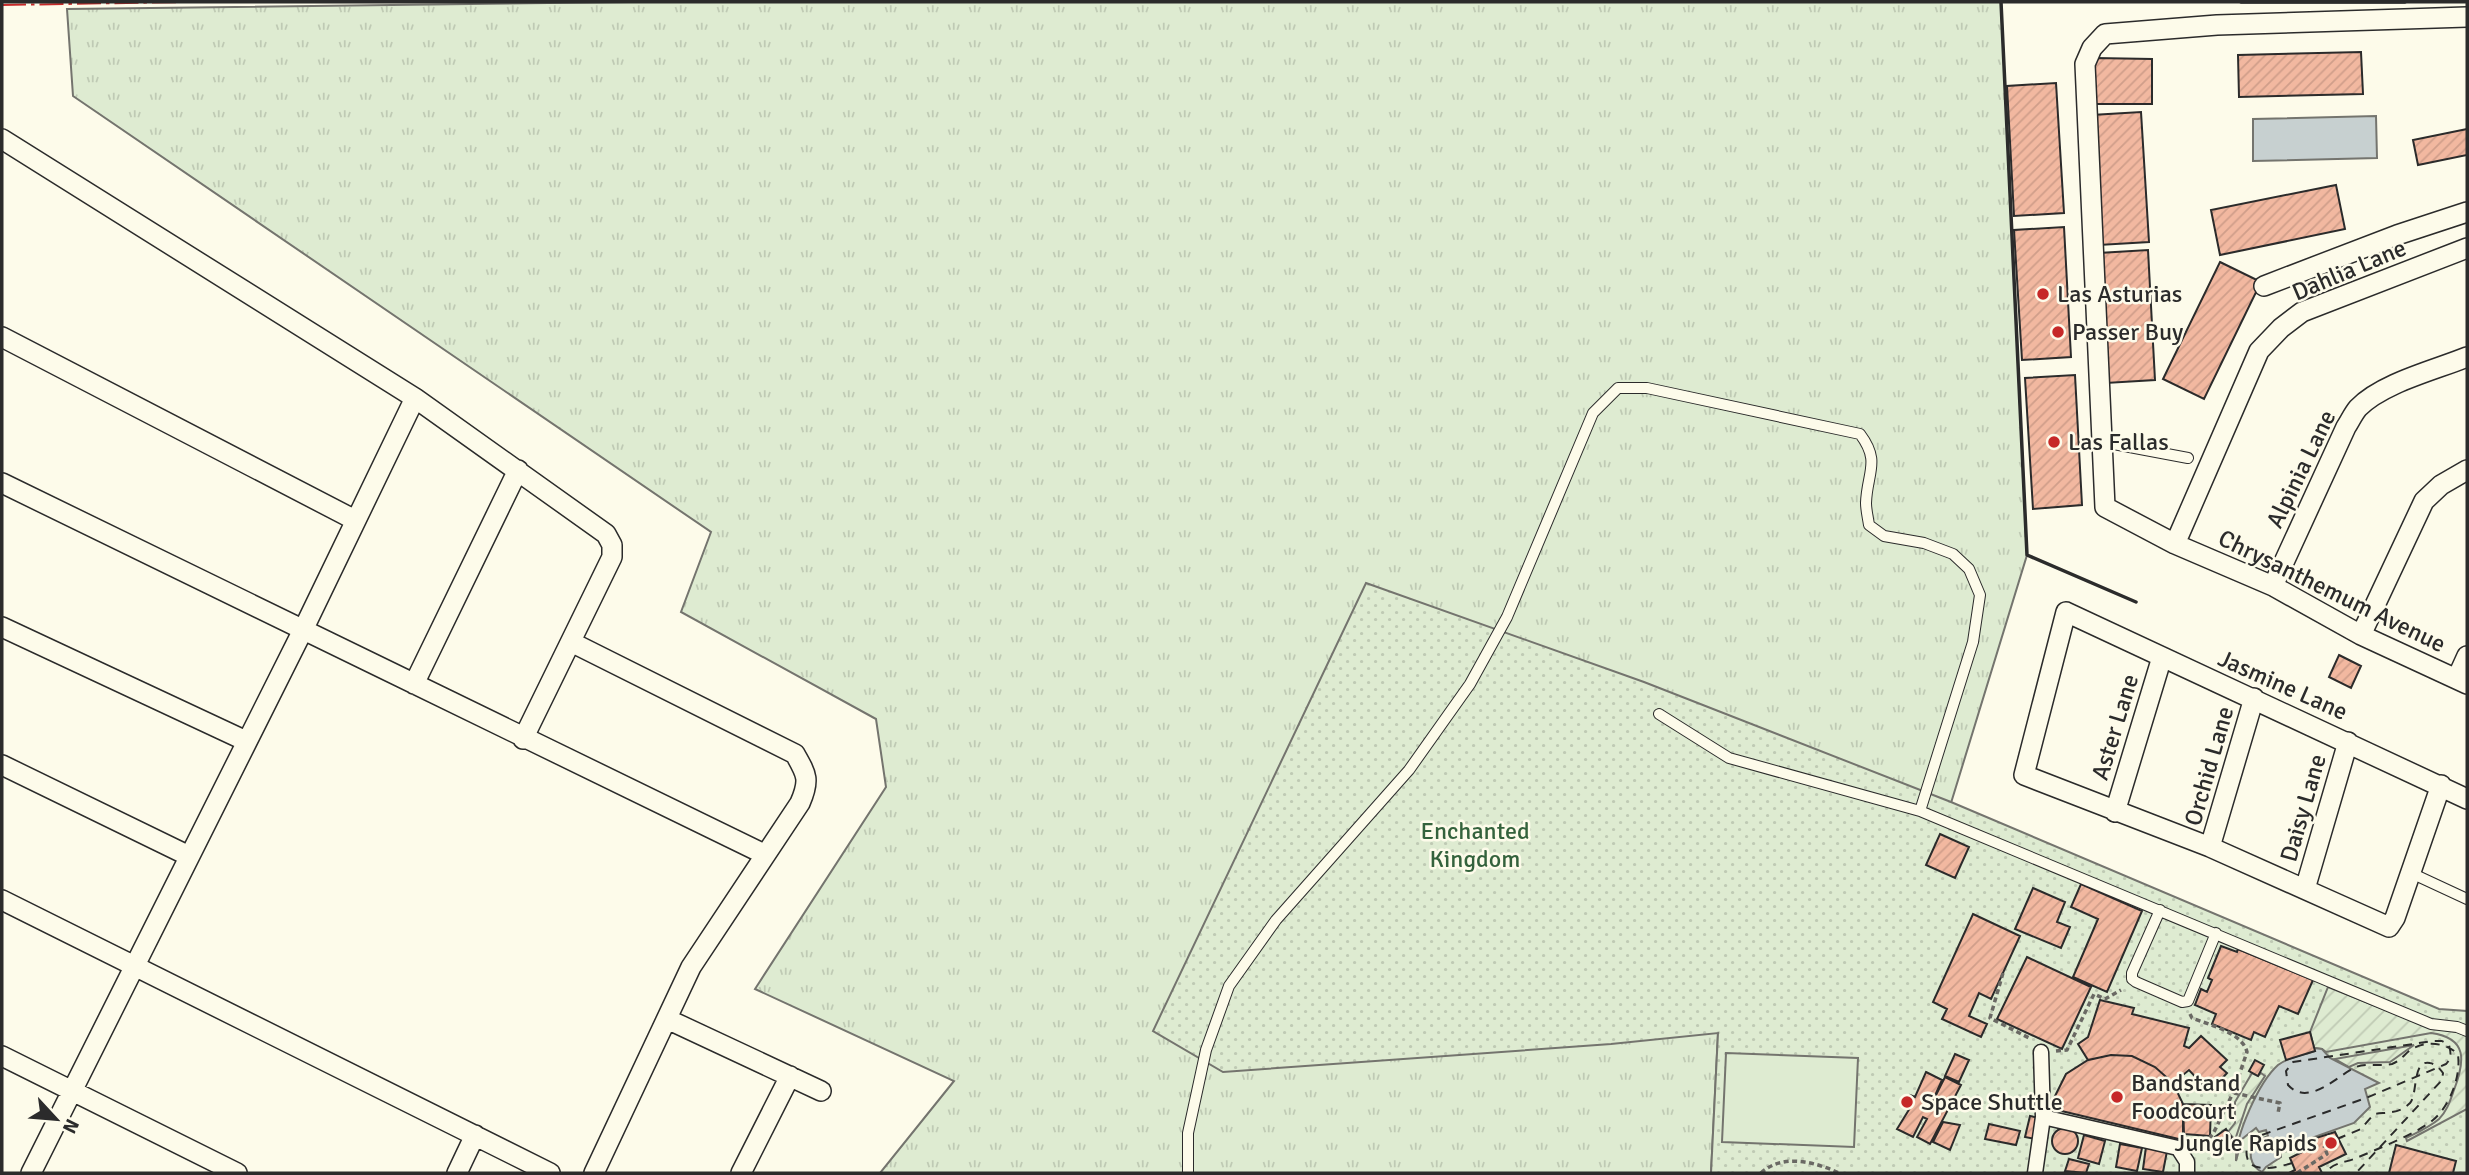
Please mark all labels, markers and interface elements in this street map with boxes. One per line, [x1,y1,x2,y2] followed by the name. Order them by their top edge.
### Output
[2287,233,2411,307] street label: Dahlia Lane
[2057,279,2182,309] place label: Las Asturias
[2035,286,2051,302] marker: Las Asturias
[2072,317,2183,347] place label: Passer Buy
[2050,324,2066,340] marker: Passer Buy
[2260,405,2342,533] street label: Alpinia Lane
[2068,427,2169,457] place label: Las Fallas
[2046,434,2062,450] marker: Las Fallas
[2213,523,2451,659] street label: Chrysanthemum Avenue
[2214,643,2352,727] street label: Jasmine Lane
[2085,670,2145,784] street label: Aster Lane
[2178,703,2240,829] street label: Orchid Lane
[2273,751,2333,865] street label: Daisy Lane
[1420,816,1530,874] park label: Enchanted Kingdom
[2131,1068,2240,1126] place label: Bandstand Foodcourt
[21,1084,91,1154] north arrow
[1921,1087,2063,1117] place label: Space Shuttle
[2109,1089,2125,1105] marker: Bandstand Foodcourt
[1899,1094,1915,1110] marker: Space Shuttle
[57,1115,84,1137] text: N
[2174,1128,2317,1158] place label: Jungle Rapids
[2323,1135,2339,1151] marker: Jungle Rapids

